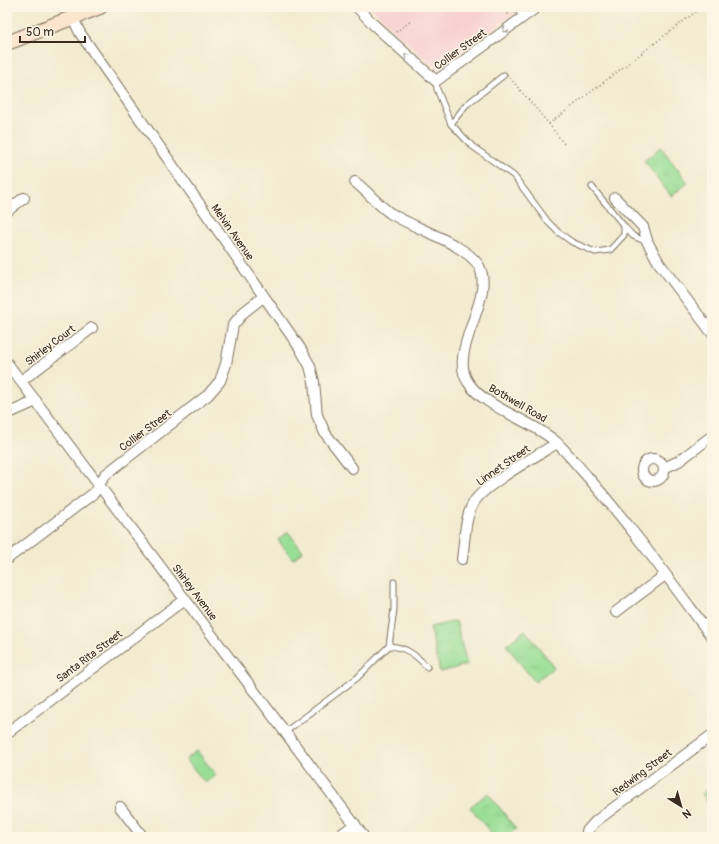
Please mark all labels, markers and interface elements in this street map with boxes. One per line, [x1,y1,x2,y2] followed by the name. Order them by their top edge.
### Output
[20,18,85,44] scale bar
[26,25,54,40] text: 50 m
[432,26,489,73] street label: Collier Street
[503,26,510,33] one-way arrow
[404,53,412,61] one-way arrow
[209,202,257,263] street label: Melvin Avenue
[23,322,78,368] street label: Shirley Court
[486,382,549,425] street label: Bothwell Road
[117,406,174,454] street label: Collier Street
[474,442,533,489] street label: Linnet Street
[169,562,220,623] street label: Shirley Avenue
[54,627,125,685] street label: Santa Rita Street
[610,746,675,799] street label: Redwing Street
[661,786,701,826] north arrow
[679,806,694,821] text: N

